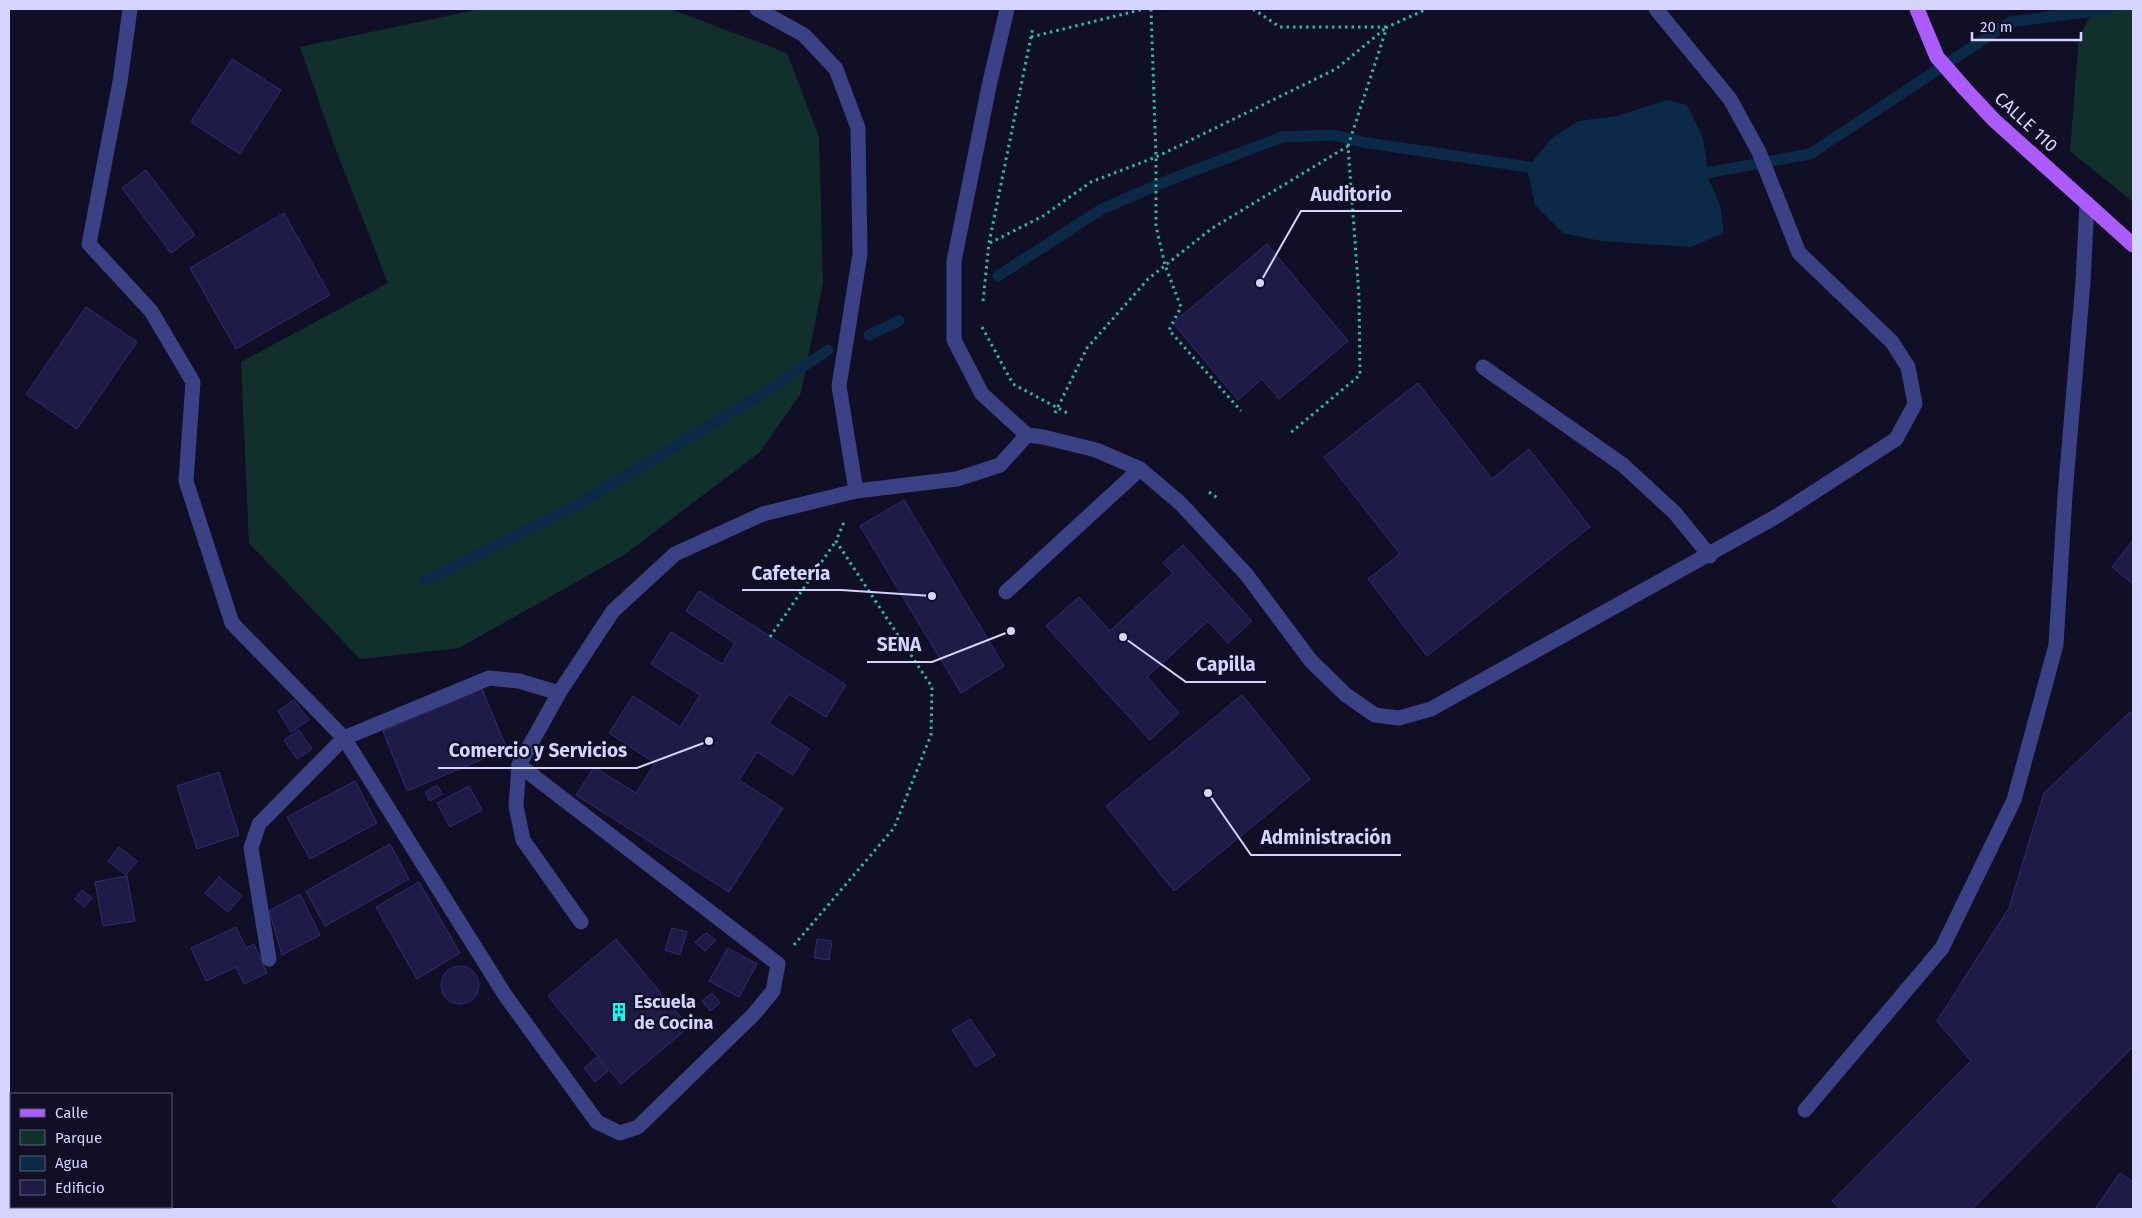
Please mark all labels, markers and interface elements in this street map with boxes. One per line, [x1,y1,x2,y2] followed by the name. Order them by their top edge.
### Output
[1972,10,2081,42] scale bar
[1980,18,2013,36] text: 20 m
[1990,87,2062,157] street label: CALLE 110
[1301,177,1402,211] callout: Auditorio
[1310,183,1392,206] text: Auditorio
[742,556,841,590] callout: Cafetería
[751,562,831,585] text: Cafetería
[867,628,932,662] callout: SENA
[877,633,922,656] text: SENA
[1186,648,1266,682] callout: Capilla
[1196,653,1256,676] text: Capilla
[438,734,637,768] callout: Comercio y Servicios
[449,739,627,762] text: Comercio y Servicios
[1251,821,1401,855] callout: Administración
[1260,826,1391,849] text: Administración
[634,991,714,1034] place label: Escuela de Cocina
[608,1001,630,1023] building icon: Escuela de Cocina
[10,1093,172,1208] legend
[55,1104,88,1122] text: Calle
[55,1129,102,1147] text: Parque
[55,1154,88,1172] text: Agua
[55,1179,105,1197] text: Edificio

